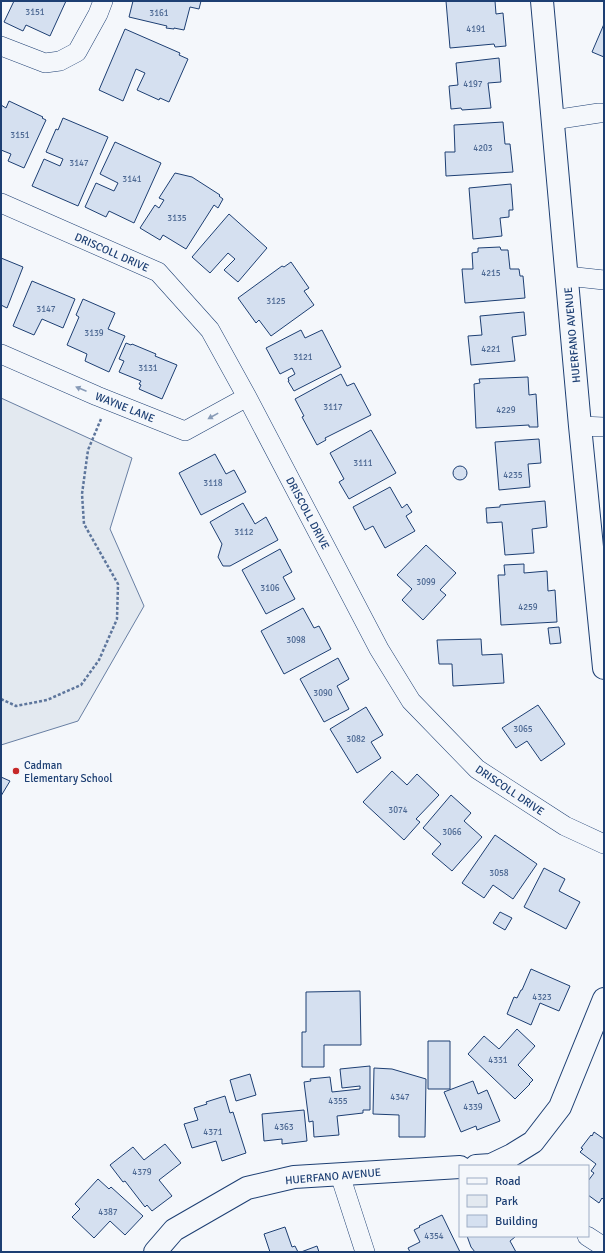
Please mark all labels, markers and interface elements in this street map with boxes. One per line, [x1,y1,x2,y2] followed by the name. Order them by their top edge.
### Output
[25,7,45,18] house number: 3151
[149,8,169,19] house number: 3161
[466,24,486,35] house number: 4191
[463,79,483,90] house number: 4197
[10,130,30,141] house number: 3151
[473,143,493,154] house number: 4203
[69,158,89,169] house number: 3147
[122,174,142,185] house number: 3141
[167,213,187,224] house number: 3135
[73,230,151,275] street label: DRISCOLL DRIVE
[481,268,501,279] house number: 4215
[562,286,583,383] street label: HUERFANO AVENUE
[266,296,286,307] house number: 3125
[36,304,56,315] house number: 3147
[84,328,104,339] house number: 3139
[481,344,501,355] house number: 4221
[293,352,313,363] house number: 3121
[138,363,158,374] house number: 3131
[75,385,87,392] one-way arrow
[93,390,156,425] street label: WAYNE LANE
[323,402,343,413] house number: 3117
[496,405,516,416] house number: 4229
[207,412,219,419] one-way arrow
[353,458,373,469] house number: 3111
[503,470,523,481] house number: 4235
[283,475,332,552] street label: DRISCOLL DRIVE
[203,478,223,489] house number: 3118
[234,527,254,538] house number: 3112
[416,577,436,588] house number: 3099
[260,583,280,594] house number: 3106
[518,602,538,613] house number: 4259
[286,635,306,646] house number: 3098
[313,688,333,699] house number: 3090
[513,724,533,735] house number: 3065
[346,734,366,745] house number: 3082
[24,759,112,785] place label: Cadman Elementary School
[473,763,547,818] street label: DRISCOLL DRIVE
[11,766,21,776] marker: Cadman Elementary School
[388,805,408,816] house number: 3074
[442,827,462,838] house number: 3066
[489,868,509,879] house number: 3058
[532,992,552,1003] house number: 4323
[488,1055,508,1066] house number: 4331
[390,1092,410,1103] house number: 4347
[328,1096,348,1107] house number: 4355
[463,1102,483,1113] house number: 4339
[274,1122,294,1133] house number: 4363
[203,1127,223,1138] house number: 4371
[459,1165,589,1237] legend
[285,1166,382,1187] street label: HUERFANO AVENUE
[132,1167,152,1178] house number: 4379
[495,1174,521,1189] text: Road
[495,1194,518,1209] text: Park
[98,1207,118,1218] house number: 4387
[495,1214,538,1229] text: Building
[424,1231,444,1242] house number: 4354

